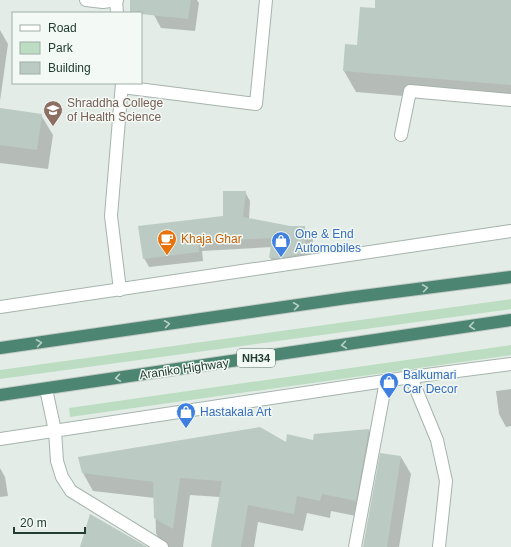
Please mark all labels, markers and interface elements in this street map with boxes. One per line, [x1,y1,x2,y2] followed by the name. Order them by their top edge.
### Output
[12,12,142,84] legend
[48,21,77,35] text: Road
[48,41,74,55] text: Park
[48,61,91,75] text: Building
[67,96,163,124] place label: Shraddha College of Health Science
[42,99,64,127] school or university icon: Shraddha College of Health Science
[295,227,361,255] place label: One & End Automobiles
[156,228,178,256] cafe icon: Khaja Ghar
[270,230,292,258] shop icon: One & End Automobiles
[181,232,242,246] place label: Khaja Ghar
[422,284,428,293] one-way arrow
[293,302,299,311] one-way arrow
[164,320,170,329] one-way arrow
[469,321,475,330] one-way arrow
[36,339,42,348] one-way arrow
[341,340,347,349] one-way arrow
[237,349,275,367] road number: NH34
[138,356,230,382] street label: Araniko Highway
[403,368,458,396] place label: Balkumari Car Decor
[378,371,400,399] shop icon: Balkumari Car Decor
[115,373,121,382] one-way arrow
[175,401,197,429] shop icon: Hastakala Art
[200,405,272,419] place label: Hastakala Art
[14,509,85,535] scale bar
[20,516,47,530] text: 20 m

